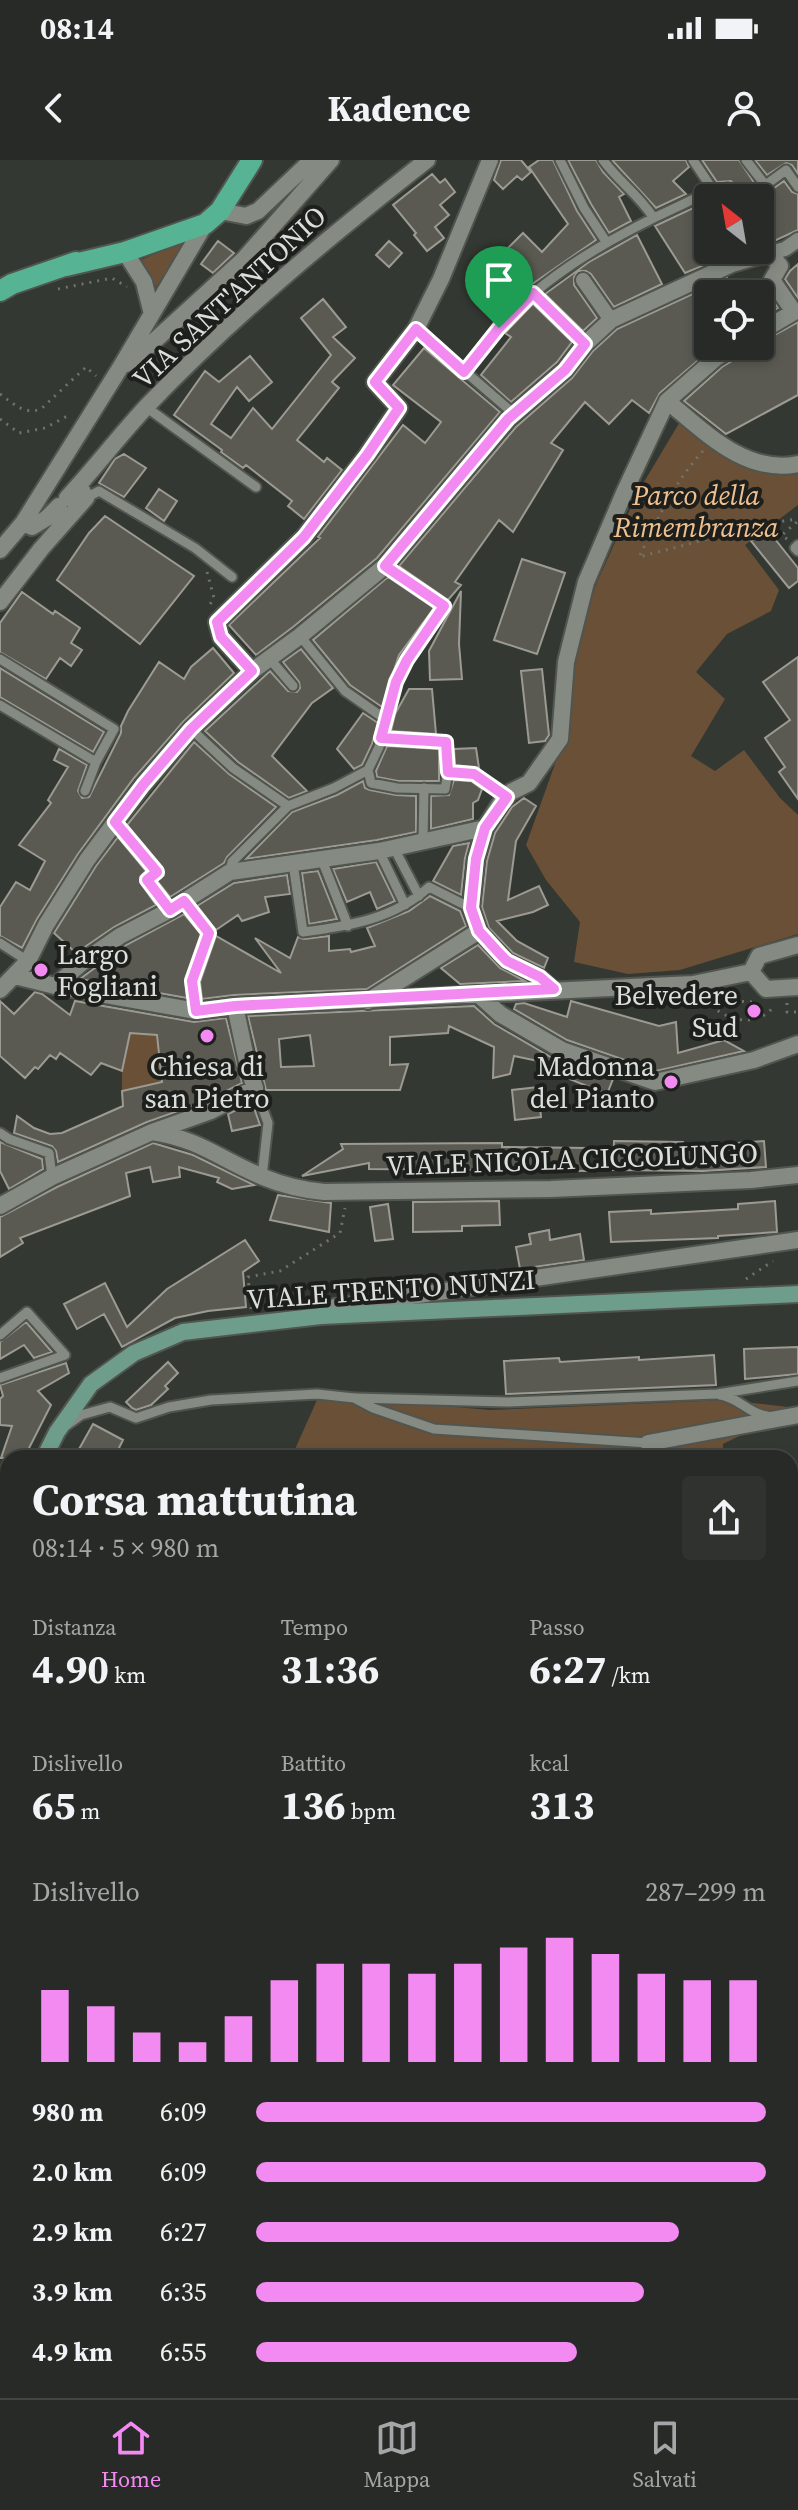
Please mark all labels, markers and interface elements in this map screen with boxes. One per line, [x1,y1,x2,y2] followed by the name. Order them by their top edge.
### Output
[40,8,114,49] text: 08:14
[327,84,471,133] text: Kadence
[32,86,76,130] icon: back
[722,86,766,130] icon: person
[694,184,774,264] north arrow
[694,184,774,360] map controls
[124,197,334,397] street label: VIA SANT'ANTONIO
[465,246,533,328] pin
[477,258,521,302] icon: arrive
[694,280,774,360] button: locate
[612,476,779,546] park label: Parco della Rimembranza
[57,935,158,1005] place label: Largo Fogliani
[32,961,50,979] marker: Largo Fogliani
[614,976,738,1046] place label: Belvedere Sud
[745,1002,763,1020] marker: Belvedere Sud
[198,1027,216,1045] marker: Chiesa di san Pietro
[144,1047,270,1117] place label: Chiesa di san Pietro
[530,1047,656,1117] place label: Madonna del Pianto
[662,1073,680,1091] marker: Madonna del Pianto
[385,1134,759,1184] street label: VIALE NICOLA CICCOLUNGO
[246,1260,536,1318] street label: VIALE TRENTO NUNZI
[32,1469,357,1530] text: Corsa mattutina
[682,1476,766,1560] button: share
[32,1530,219,1566] text: 08:14 · 5 × 980 m
[32,1612,117,1642] text: Distanza
[281,1612,348,1642] text: Tempo
[529,1612,585,1642] text: Passo
[32,1642,109,1696] text: 4.90
[281,1642,379,1696] text: 31:36
[529,1642,606,1696] text: 6:27
[109,1660,146,1690] text: km
[606,1660,651,1690] text: /km
[32,1748,123,1778] text: Dislivello
[281,1748,346,1778] text: Battito
[529,1748,569,1778] text: kcal
[32,1778,75,1832] text: 65
[281,1778,346,1832] text: 136
[529,1778,594,1832] text: 313
[75,1796,100,1826] text: m
[346,1796,396,1826] text: bpm
[32,1874,140,1910] text: Dislivello
[645,1874,766,1910] text: 287–299 m
[32,2094,103,2130] text: 980 m
[160,2094,207,2130] text: 6:09
[32,2154,113,2190] text: 2.0 km
[160,2154,207,2190] text: 6:09
[32,2214,113,2250] text: 2.9 km
[160,2214,207,2250] text: 6:27
[32,2274,113,2310] text: 3.9 km
[160,2274,207,2310] text: 6:35
[32,2334,113,2370] text: 4.9 km
[160,2334,207,2370] text: 6:55
[101,2416,161,2494] tab: Home
[363,2416,430,2494] tab: Mappa
[632,2416,697,2494] tab: Salvati

